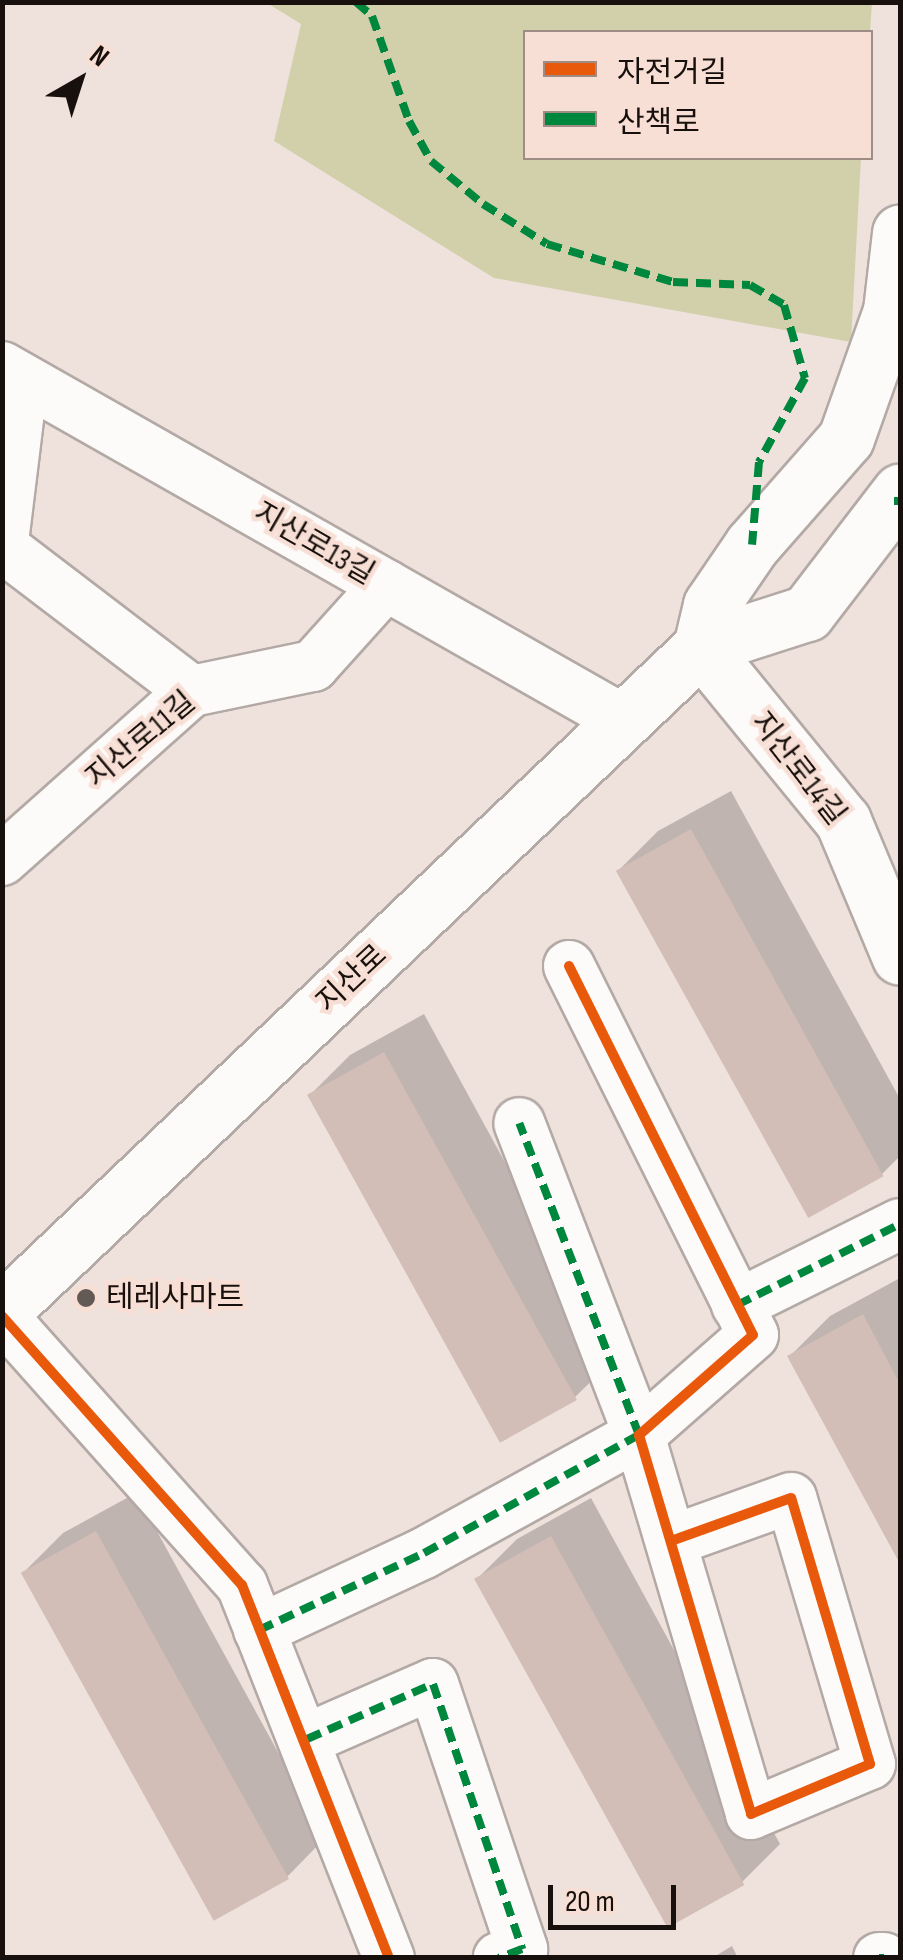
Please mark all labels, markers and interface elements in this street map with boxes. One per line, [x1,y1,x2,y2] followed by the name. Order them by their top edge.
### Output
[30,30,130,130] north arrow
[523,30,873,160] legend
[83,39,115,74] text: N
[617,55,727,91] text: 자전거길
[617,105,700,141] text: 산책로
[247,495,381,593] street label: 지산로13길
[79,684,203,796] street label: 지산로11길
[743,705,853,833] street label: 지산로14길
[309,938,395,1020] street label: 지산로
[106,1280,244,1316] place label: 테레사마트
[75,1287,97,1309] marker: 테레사마트
[553,1865,680,1927] scale bar
[565,1884,615,1920] text: 20 m

